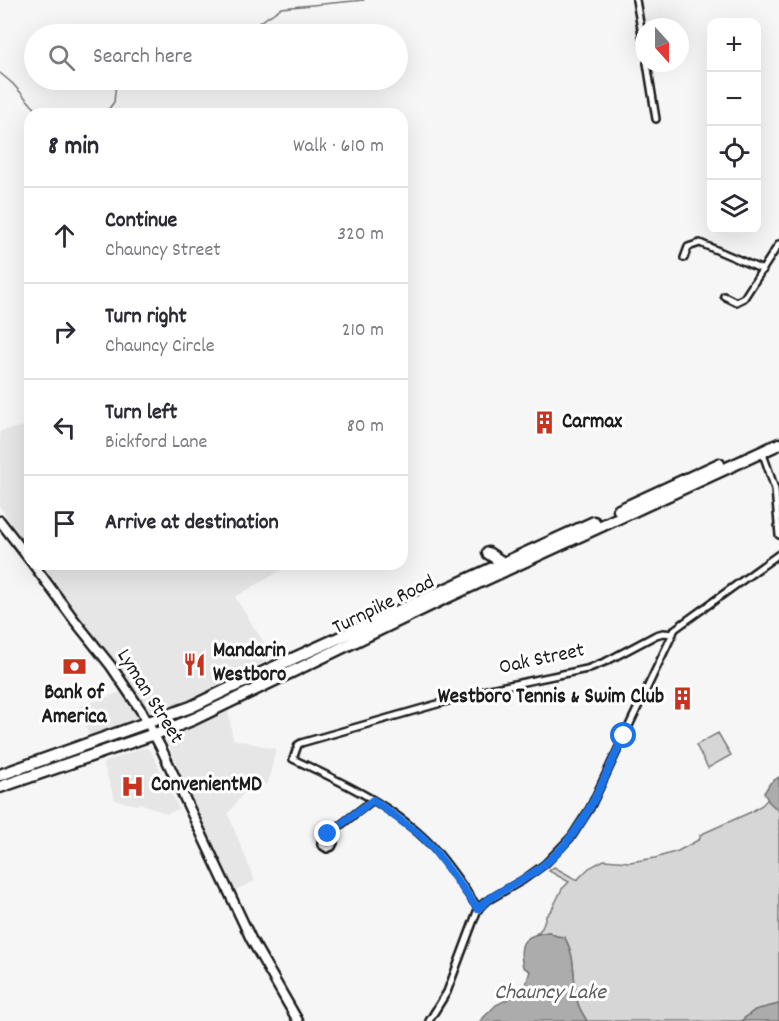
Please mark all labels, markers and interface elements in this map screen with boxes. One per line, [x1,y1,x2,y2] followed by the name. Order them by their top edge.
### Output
[635,18,689,72] north arrow
[707,18,761,234] map controls
[707,18,761,72] button: +
[24,24,408,90] search box
[45,41,78,74] icon: search
[93,42,192,73] text: Search here
[707,72,761,126] button: −
[707,126,761,180] button: locate
[48,129,99,166] text: 8 min
[293,133,384,161] text: Walk · 610 m
[707,180,761,234] button: layers
[105,206,177,237] text: Continue
[48,219,81,252] icon: ahead
[337,221,384,249] text: 320 m
[105,237,221,265] text: Chauncy Street
[105,302,187,333] text: Turn right
[48,315,81,348] icon: right
[342,317,384,345] text: 210 m
[105,333,215,361] text: Chauncy Circle
[105,398,177,429] text: Turn left
[562,408,622,438] place label: Carmax
[531,410,557,436] building icon: Carmax
[48,411,81,444] icon: left
[347,413,384,441] text: 80 m
[105,429,207,457] text: Bickford Lane
[48,507,81,540] icon: arrive
[105,508,279,539] text: Arrive at destination
[328,568,440,644] street label: Turnpike Road
[497,636,588,684] street label: Oak Street
[213,637,286,691] place label: Mandarin Westboro
[108,644,190,750] street label: Lyman Street
[182,651,208,677] restaurant icon: Mandarin Westboro
[61,653,87,679] bank icon: Bank of America
[41,679,108,733] place label: Bank of America
[438,683,664,713] place label: Westboro Tennis & Swim Club
[669,685,695,711] building icon: Westboro Tennis & Swim Club
[610,722,636,748] route start
[151,771,262,801] place label: ConvenientMD
[120,773,146,799] hospital icon: ConvenientMD
[314,820,340,846] route end
[494,978,607,1009] water label: Chauncy Lake

